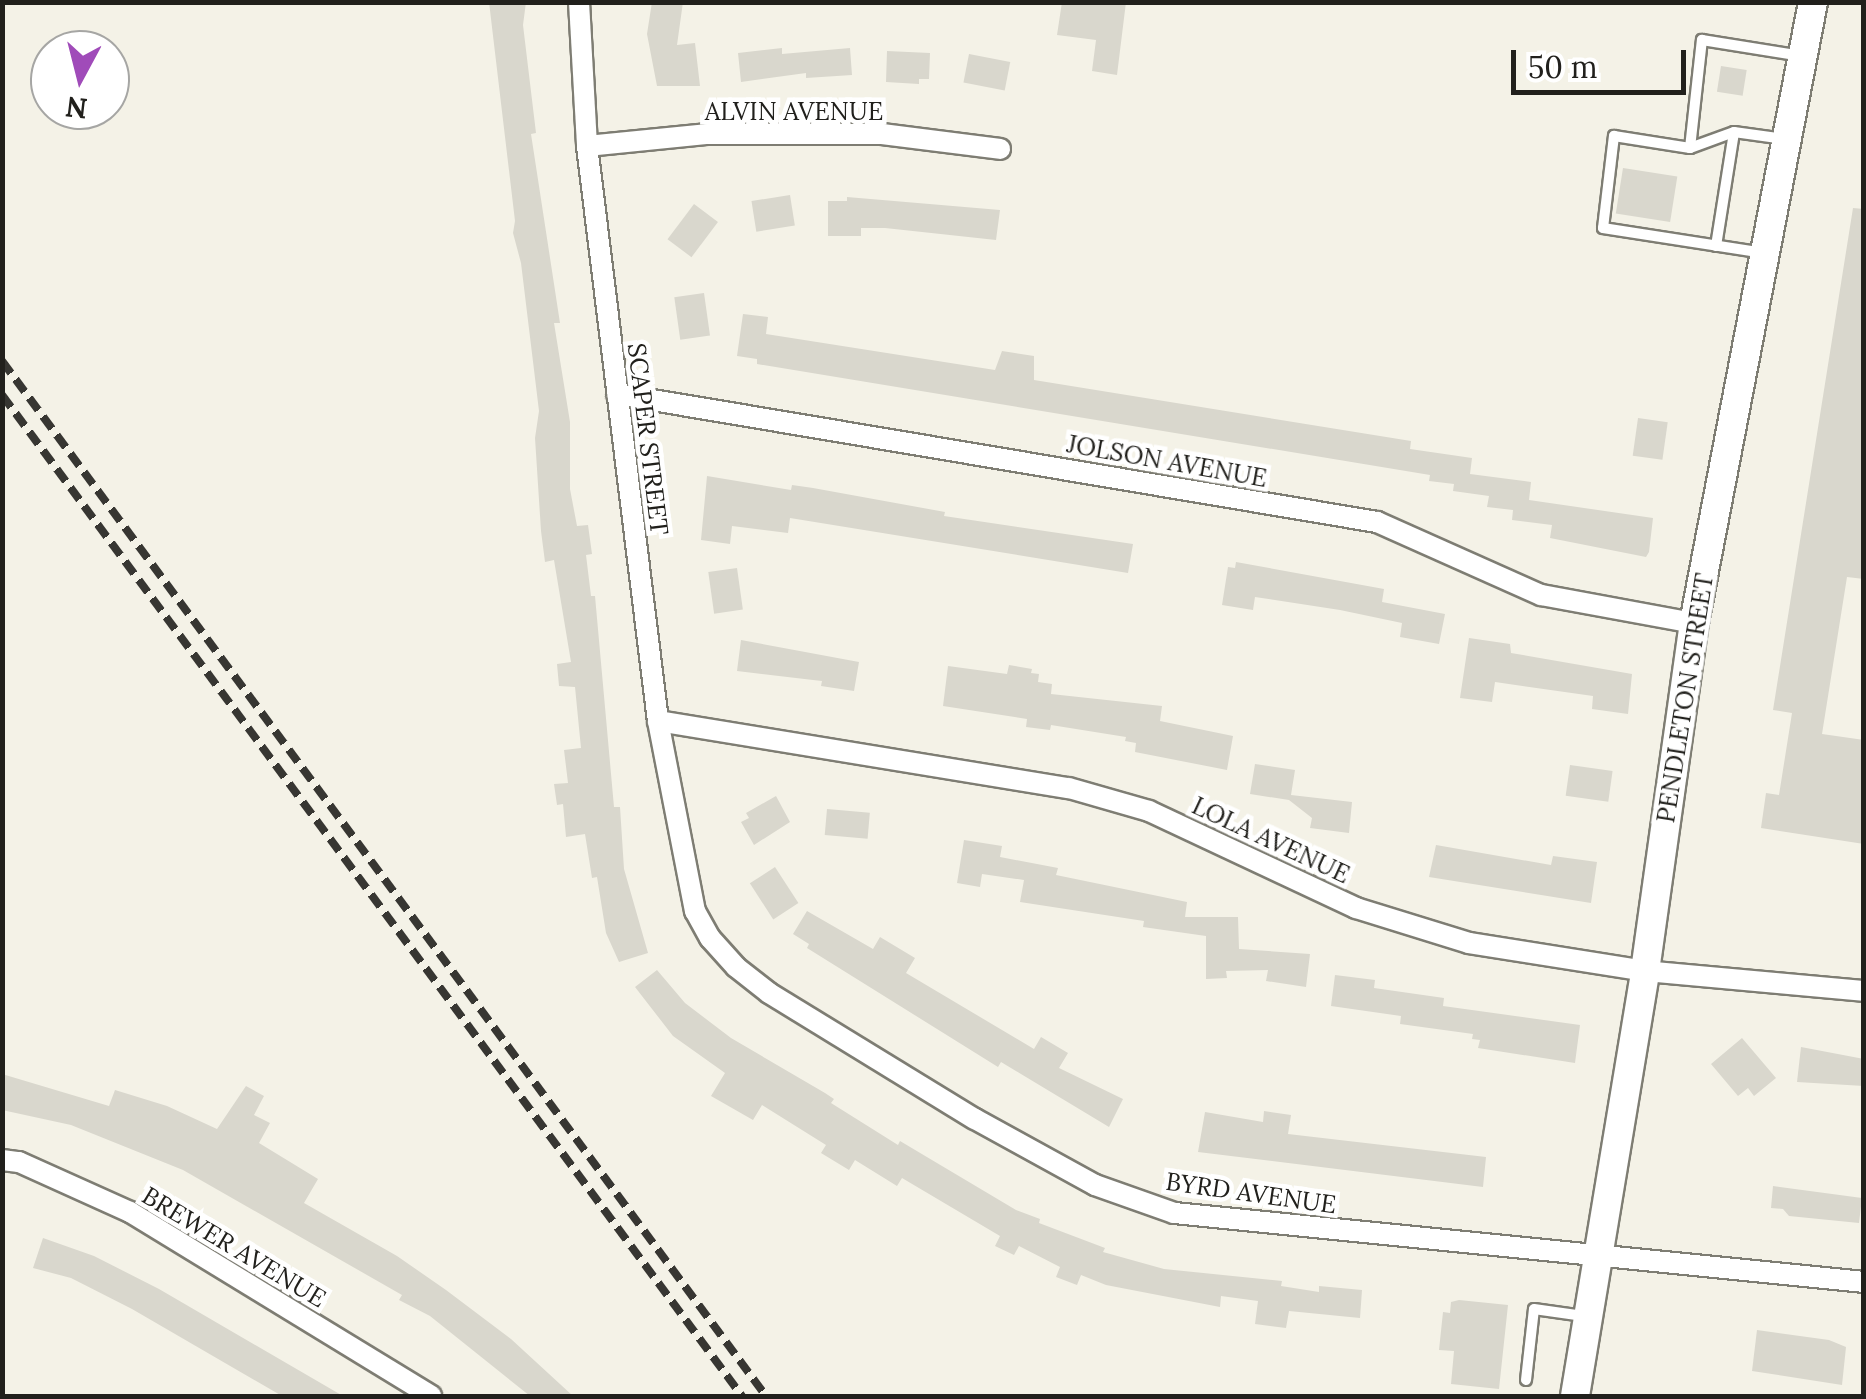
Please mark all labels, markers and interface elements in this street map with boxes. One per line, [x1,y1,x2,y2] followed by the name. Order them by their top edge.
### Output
[30,30,130,130] north arrow
[1516,30,1691,92] scale bar
[1528,48,1598,86] text: 50 m
[64,89,90,127] text: N
[705,96,883,126] street label: ALVIN AVENUE
[621,341,675,537] street label: SCAPER STREET
[1065,429,1269,493] street label: JOLSON AVENUE
[1650,571,1720,825] street label: PENDLETON STREET
[1187,790,1355,890] street label: LOLA AVENUE
[1164,1166,1338,1220] street label: BYRD AVENUE
[137,1180,331,1314] street label: BREWER AVENUE

